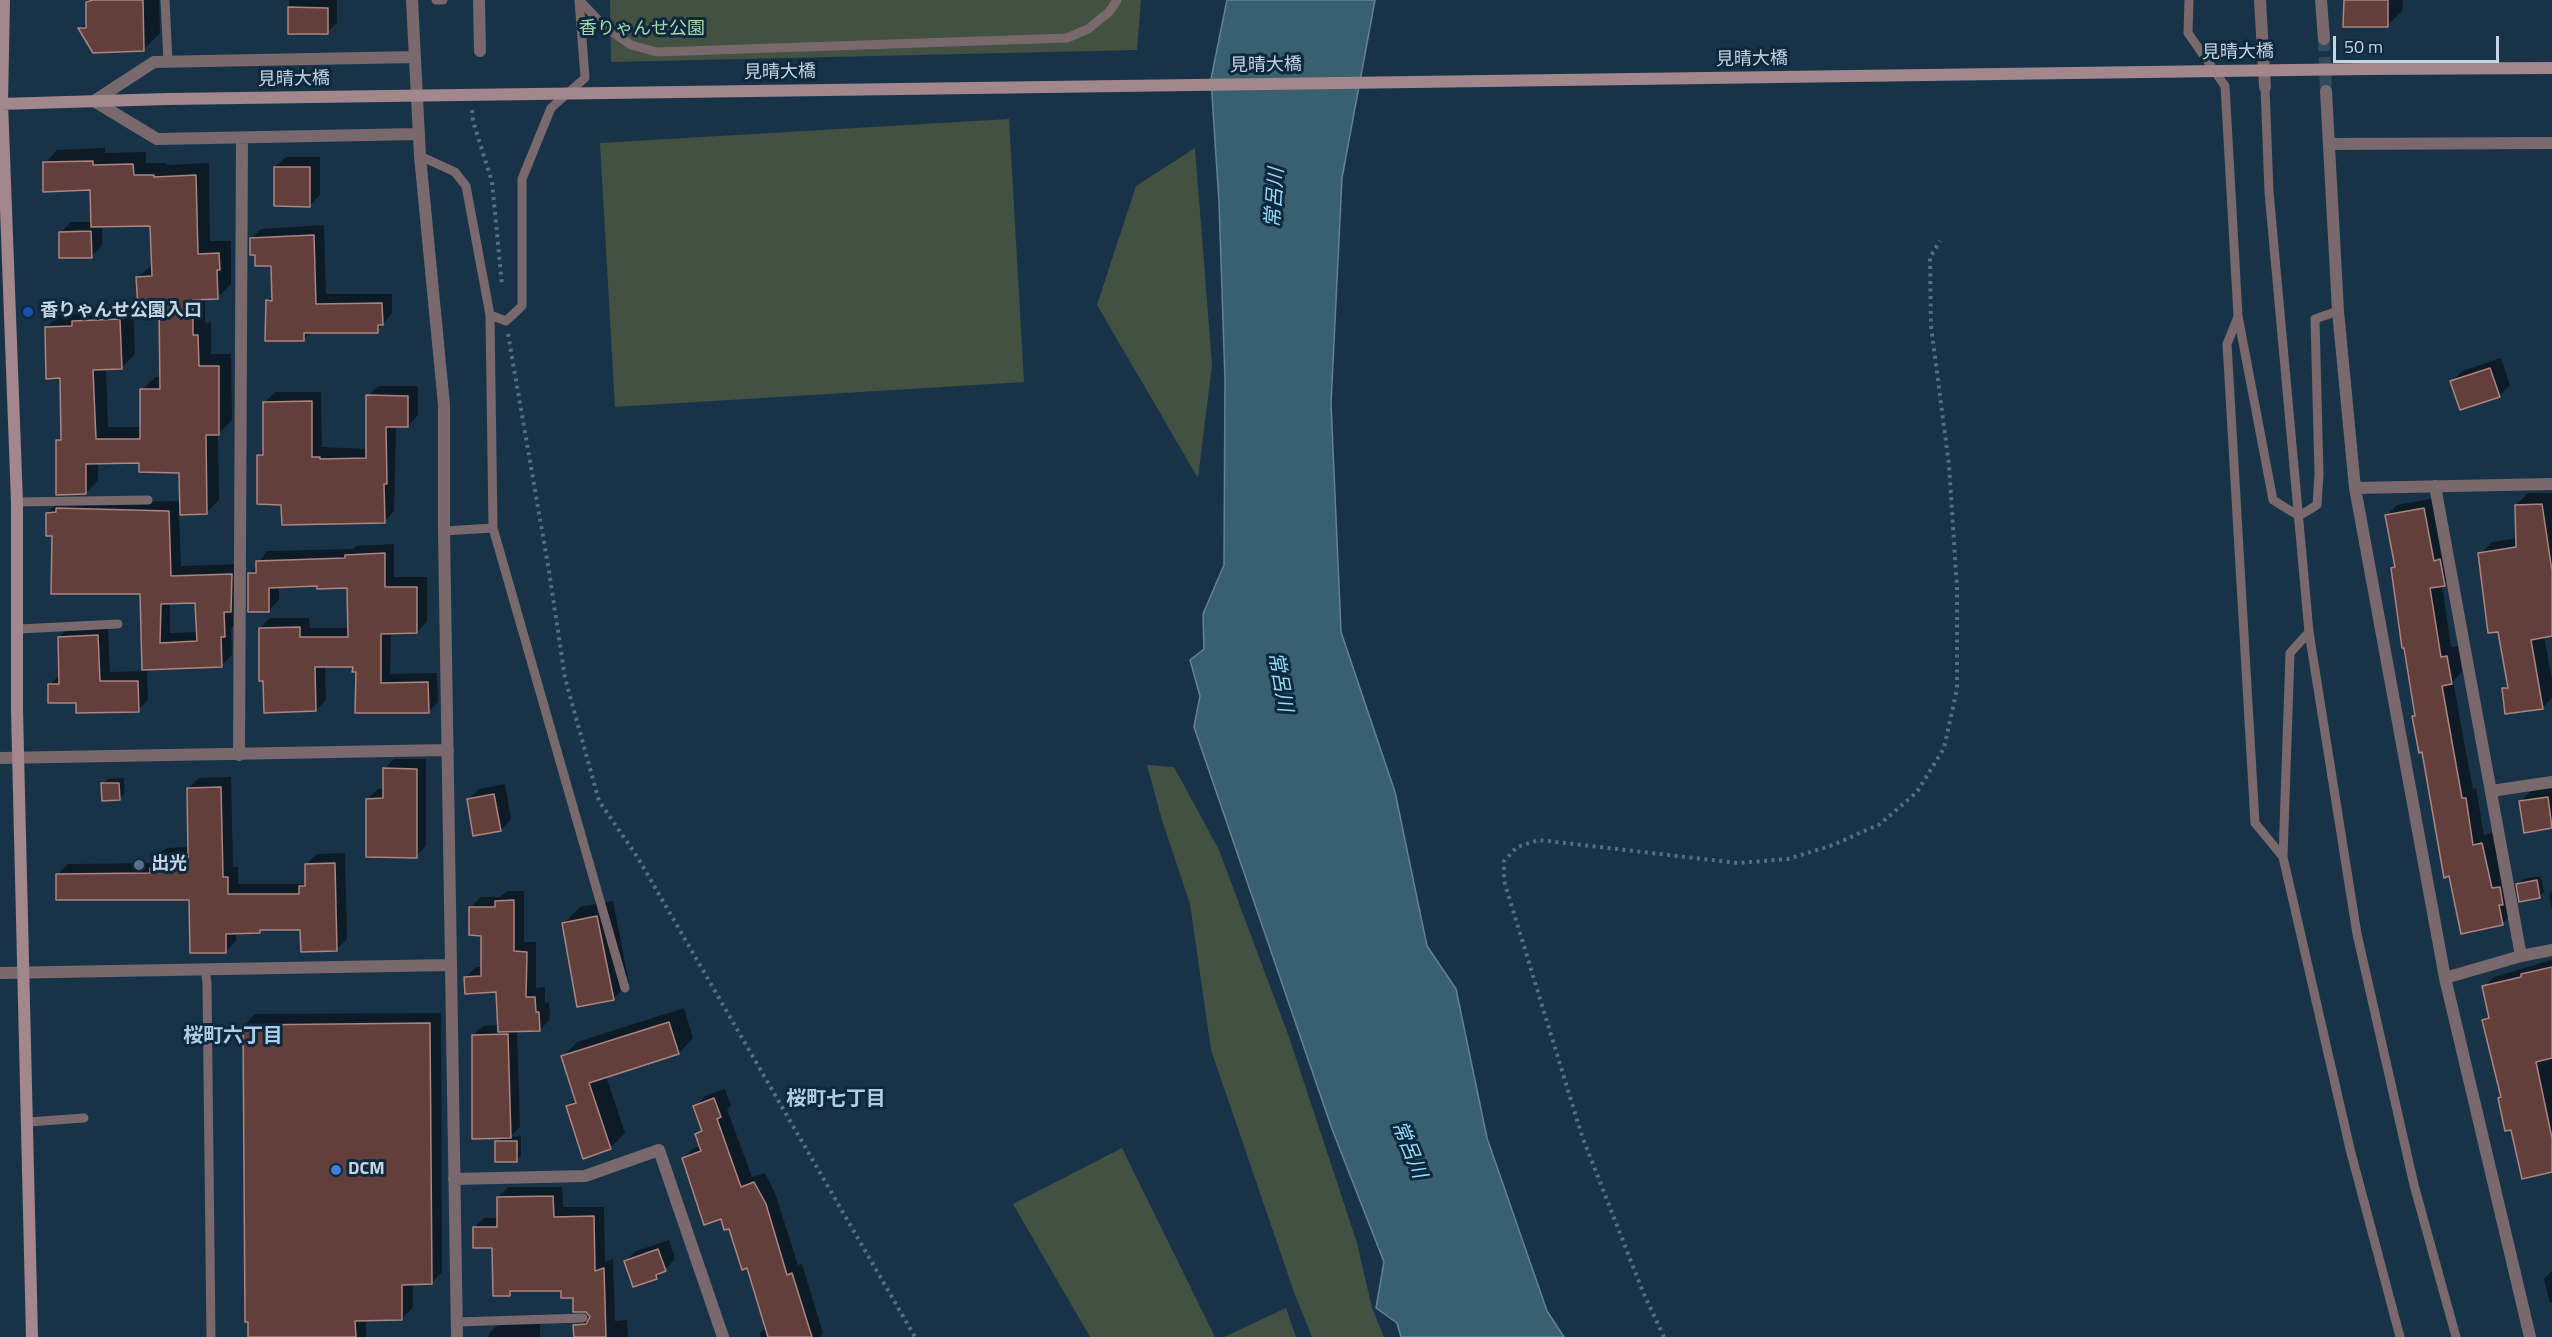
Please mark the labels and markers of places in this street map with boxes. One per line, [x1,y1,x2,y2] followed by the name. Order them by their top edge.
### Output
[40,301,202,323] place label: 香りゃんせ公園入口
[21,305,35,319] marker: 香りゃんせ公園入口
[151,854,187,876] place label: 出光
[132,858,146,872] marker: 出光
[348,1159,385,1181] place label: DCM
[329,1163,343,1177] marker: DCM

